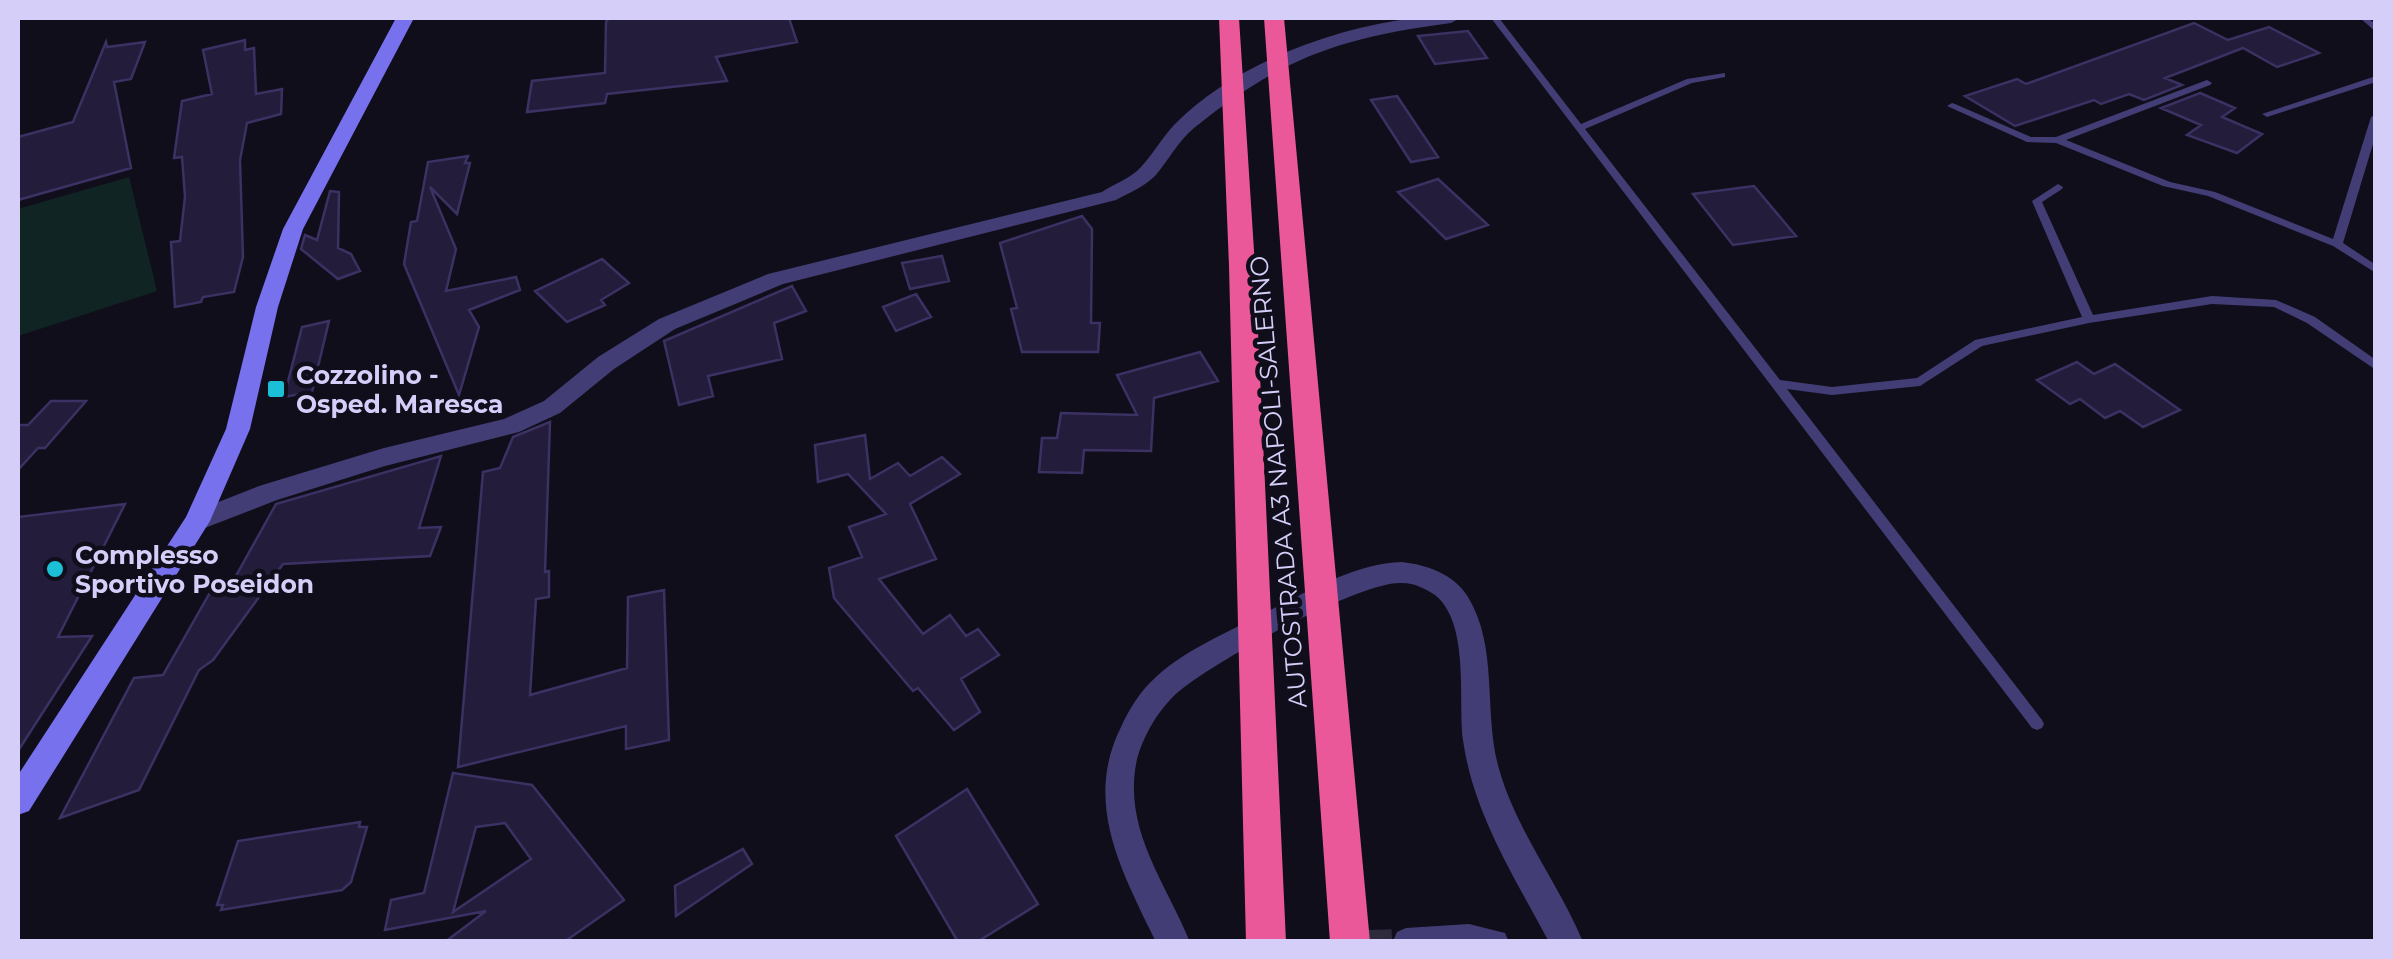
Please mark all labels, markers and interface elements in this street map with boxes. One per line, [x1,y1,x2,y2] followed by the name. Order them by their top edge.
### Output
[1243,255,1313,709] street label: AUTOSTRADA A3 NAPOLI-SALERNO
[296,360,503,419] place label: Cozzolino - Osped. Maresca
[265,378,287,400] marker: Cozzolino - Osped. Maresca
[75,540,314,599] place label: Complesso Sportivo Poseidon
[44,558,66,580] marker: Complesso Sportivo Poseidon

